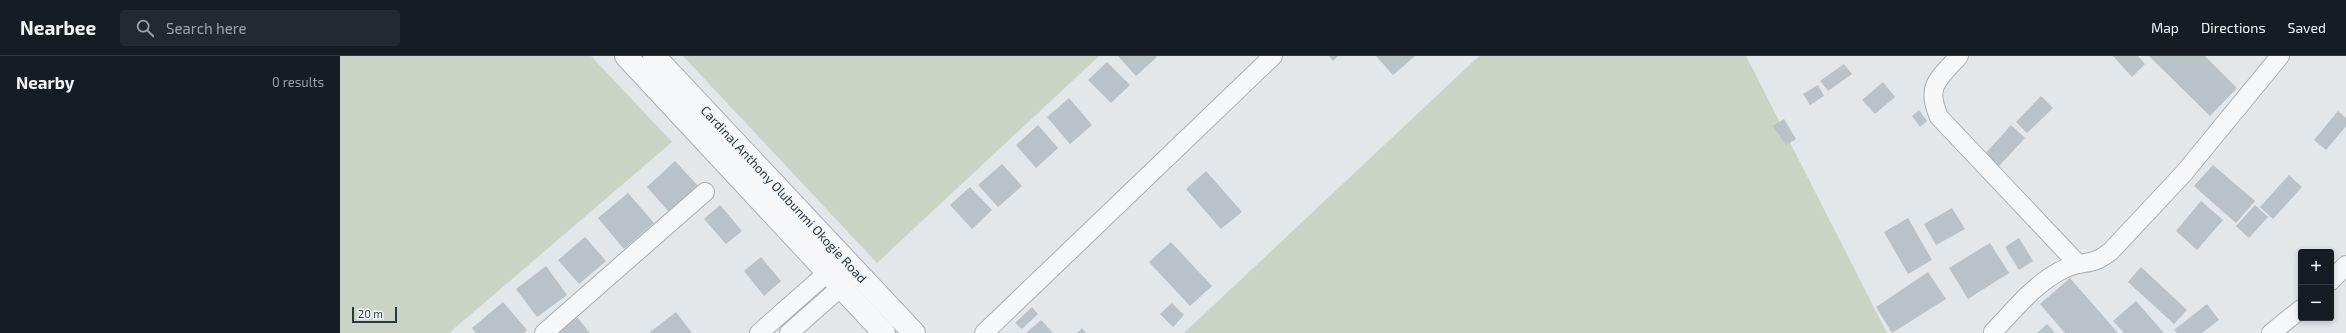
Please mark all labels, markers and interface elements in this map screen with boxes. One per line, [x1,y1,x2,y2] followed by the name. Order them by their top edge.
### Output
[120,10,400,46] search box
[20,16,96,39] text: Nearbee
[134,17,156,39] icon: search
[166,19,247,37] text: Search here
[2151,19,2179,36] text: Map
[2201,19,2266,36] text: Directions
[2288,19,2326,36] text: Saved
[16,72,74,92] text: Nearby
[272,74,324,90] text: 0 results
[698,102,870,286] street label: Cardinal Anthony Olubunmi Okogie Road
[2298,249,2334,321] map controls
[2298,249,2334,285] button: +
[2298,285,2334,321] button: −
[352,305,397,324] scale bar
[358,307,383,320] text: 20 m

